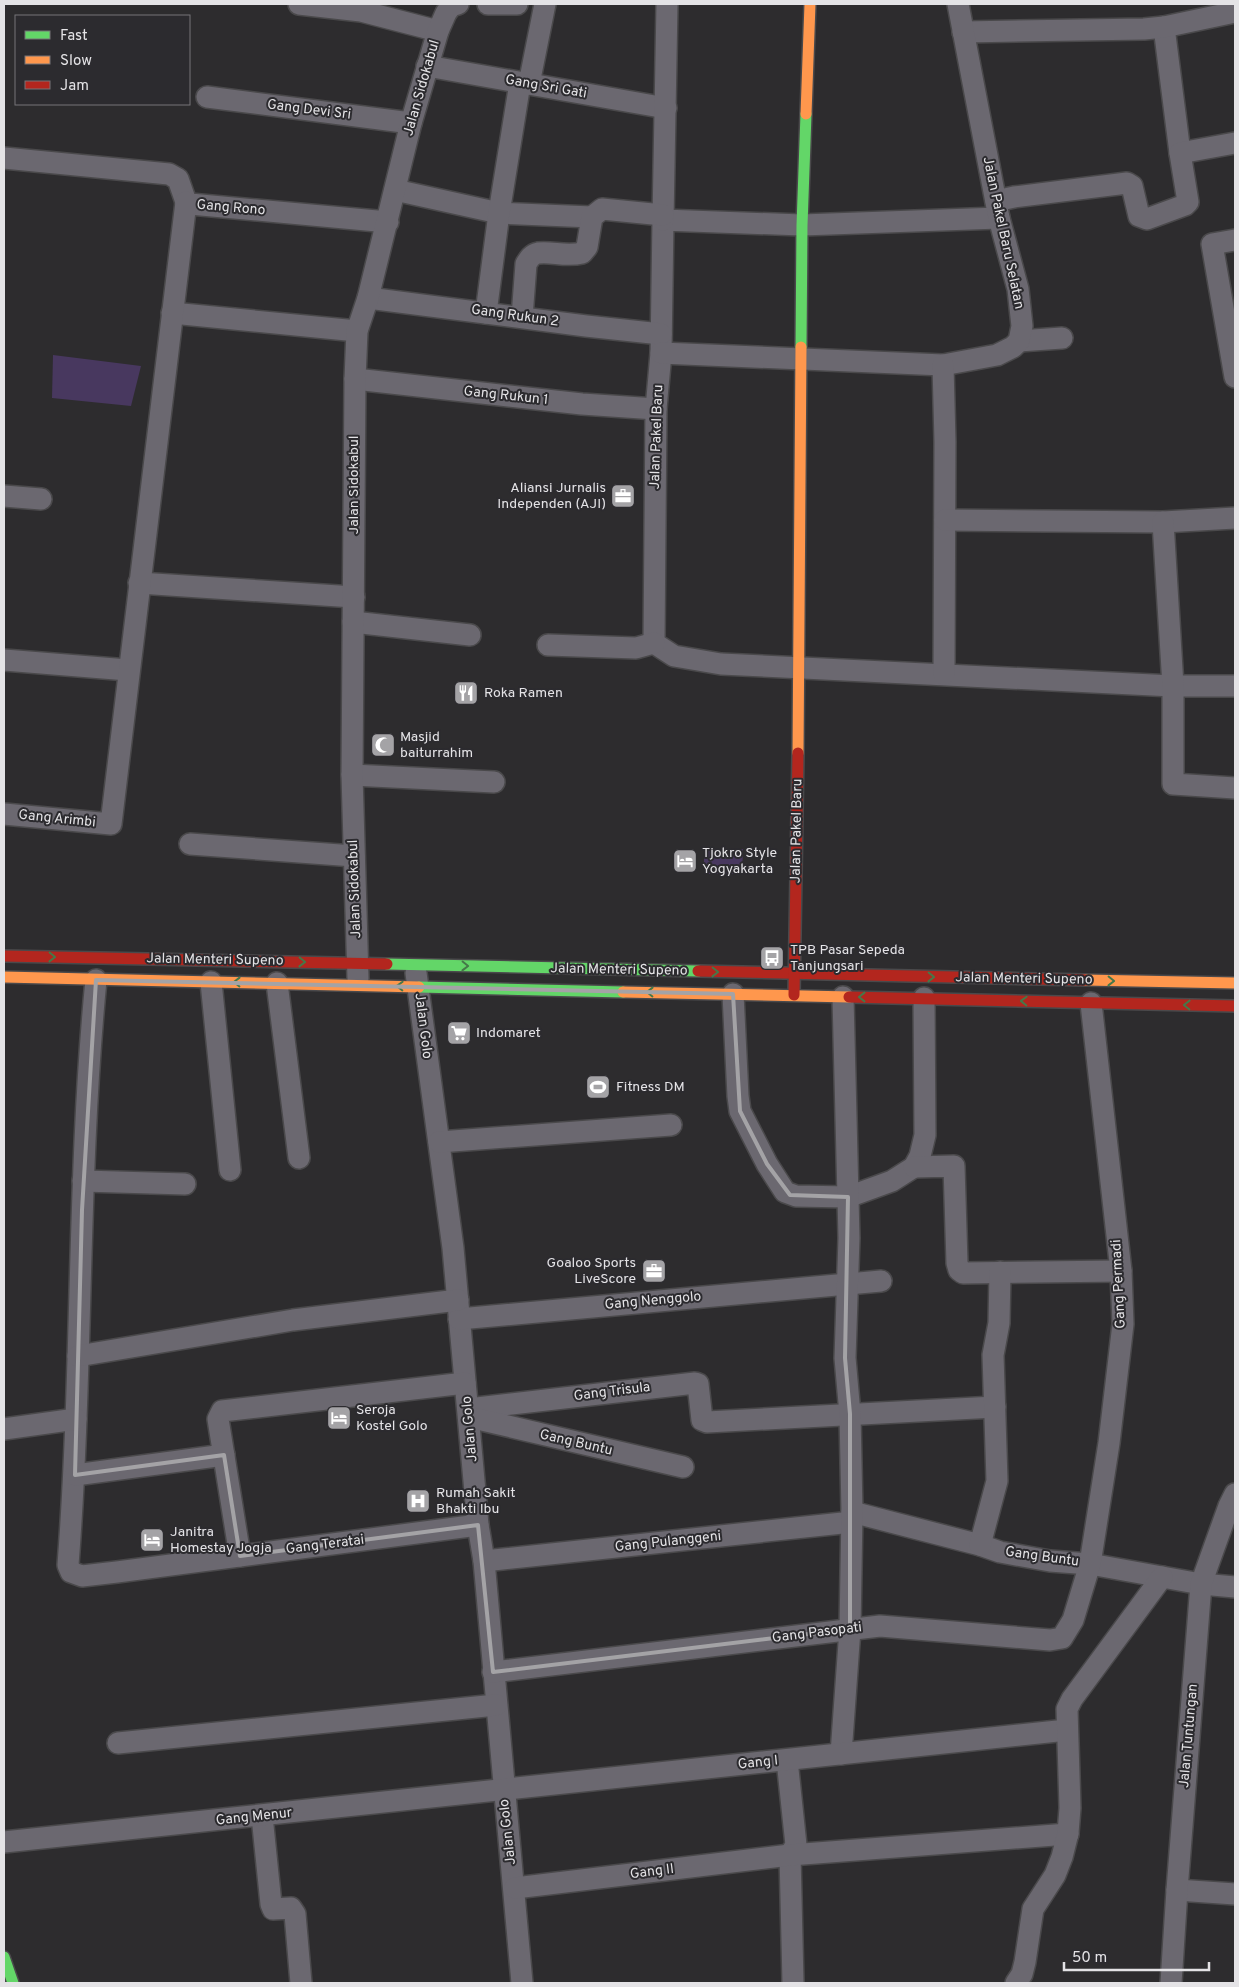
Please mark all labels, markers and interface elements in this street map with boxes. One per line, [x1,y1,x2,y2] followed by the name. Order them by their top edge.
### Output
[15,15,190,105] legend
[60,27,88,46] text: Fast
[400,38,444,138] street label: Jalan Sidokabul
[60,52,92,71] text: Slow
[504,71,588,103] street label: Gang Sri Gati
[60,77,89,96] text: Jam
[266,96,352,124] street label: Gang Devi Sri
[979,155,1027,311] street label: Jalan Pakel Baru Selatan
[196,197,266,219] street label: Gang Rono
[470,301,560,331] street label: Gang Rukun 2
[463,383,549,409] street label: Gang Rukun 1
[647,384,667,490] street label: Jalan Pakel Baru
[346,436,363,534] street label: Jalan Sidokabul
[497,480,606,513] place label: Aliansi Jurnalis Independen (AJI)
[610,483,636,509] office icon: Aliansi Jurnalis Independen (AJI)
[453,680,479,706] restaurant icon: Roka Ramen
[484,685,563,702] place label: Roka Ramen
[400,729,473,762] place label: Masjid baiturrahim
[370,732,396,758] mosque icon: Masjid baiturrahim
[788,778,806,884] street label: Jalan Pakel Baru
[18,806,96,832] street label: Gang Arimbi
[345,839,365,939] street label: Jalan Sidokabul
[702,845,777,878] place label: Tjokro Style Yogyakarta
[672,848,698,874] hotel icon: Tjokro Style Yogyakarta
[790,942,905,975] place label: TPB Pasar Sepeda Tanjungsari
[759,945,785,971] bus stop icon: TPB Pasar Sepeda Tanjungsari
[146,950,284,970] street label: Jalan Menteri Supeno
[49,952,57,962] one-way arrow
[299,957,307,967] one-way arrow
[550,960,688,980] street label: Jalan Menteri Supeno
[462,961,469,971] one-way arrow
[712,967,719,977] one-way arrow
[955,969,1093,989] street label: Jalan Menteri Supeno
[927,972,935,982] one-way arrow
[1107,976,1115,986] one-way arrow
[233,977,241,988] one-way arrow
[395,981,403,991] one-way arrow
[645,987,653,997] one-way arrow
[411,992,435,1060] street label: Jalan Golo
[857,992,865,1003] one-way arrow
[1020,996,1028,1006] one-way arrow
[1182,1000,1190,1010] one-way arrow
[446,1020,472,1046] supermarket icon: Indomaret
[476,1025,541,1042] place label: Indomaret
[585,1074,611,1100] sports icon: Fitness DM
[616,1079,685,1096] place label: Fitness DM
[1108,1239,1130,1329] street label: Gang Permadi
[547,1255,636,1288] place label: Goaloo Sports LiveScore
[641,1258,667,1284] office icon: Goaloo Sports LiveScore
[604,1288,702,1314] street label: Gang Nenggolo
[573,1379,651,1405] street label: Gang Trisula
[459,1395,481,1463] street label: Jalan Golo
[356,1402,428,1435] place label: Seroja Kostel Golo
[326,1405,352,1431] hotel icon: Seroja Kostel Golo
[538,1426,614,1460] street label: Gang Buntu
[436,1485,516,1518] place label: Rumah Sakit Bhakti Ibu
[405,1488,431,1514] hospital icon: Rumah Sakit Bhakti Ibu
[170,1524,272,1557] place label: Janitra Homestay Jogja
[139,1527,165,1553] hotel icon: Janitra Homestay Jogja
[614,1528,722,1556] street label: Gang Pulanggeni
[285,1532,365,1558] street label: Gang Teratai
[1004,1543,1080,1571] street label: Gang Buntu
[771,1619,863,1647] street label: Gang Pasopati
[1176,1683,1202,1789] street label: Jalan Tuntungan
[737,1752,779,1774] street label: Gang I
[496,1798,520,1866] street label: Jalan Golo
[215,1804,294,1829] street label: Gang Menur
[629,1861,675,1883] street label: Gang II
[1064,1940,1209,1972] scale bar
[1072,1949,1107,1968] text: 50 m

